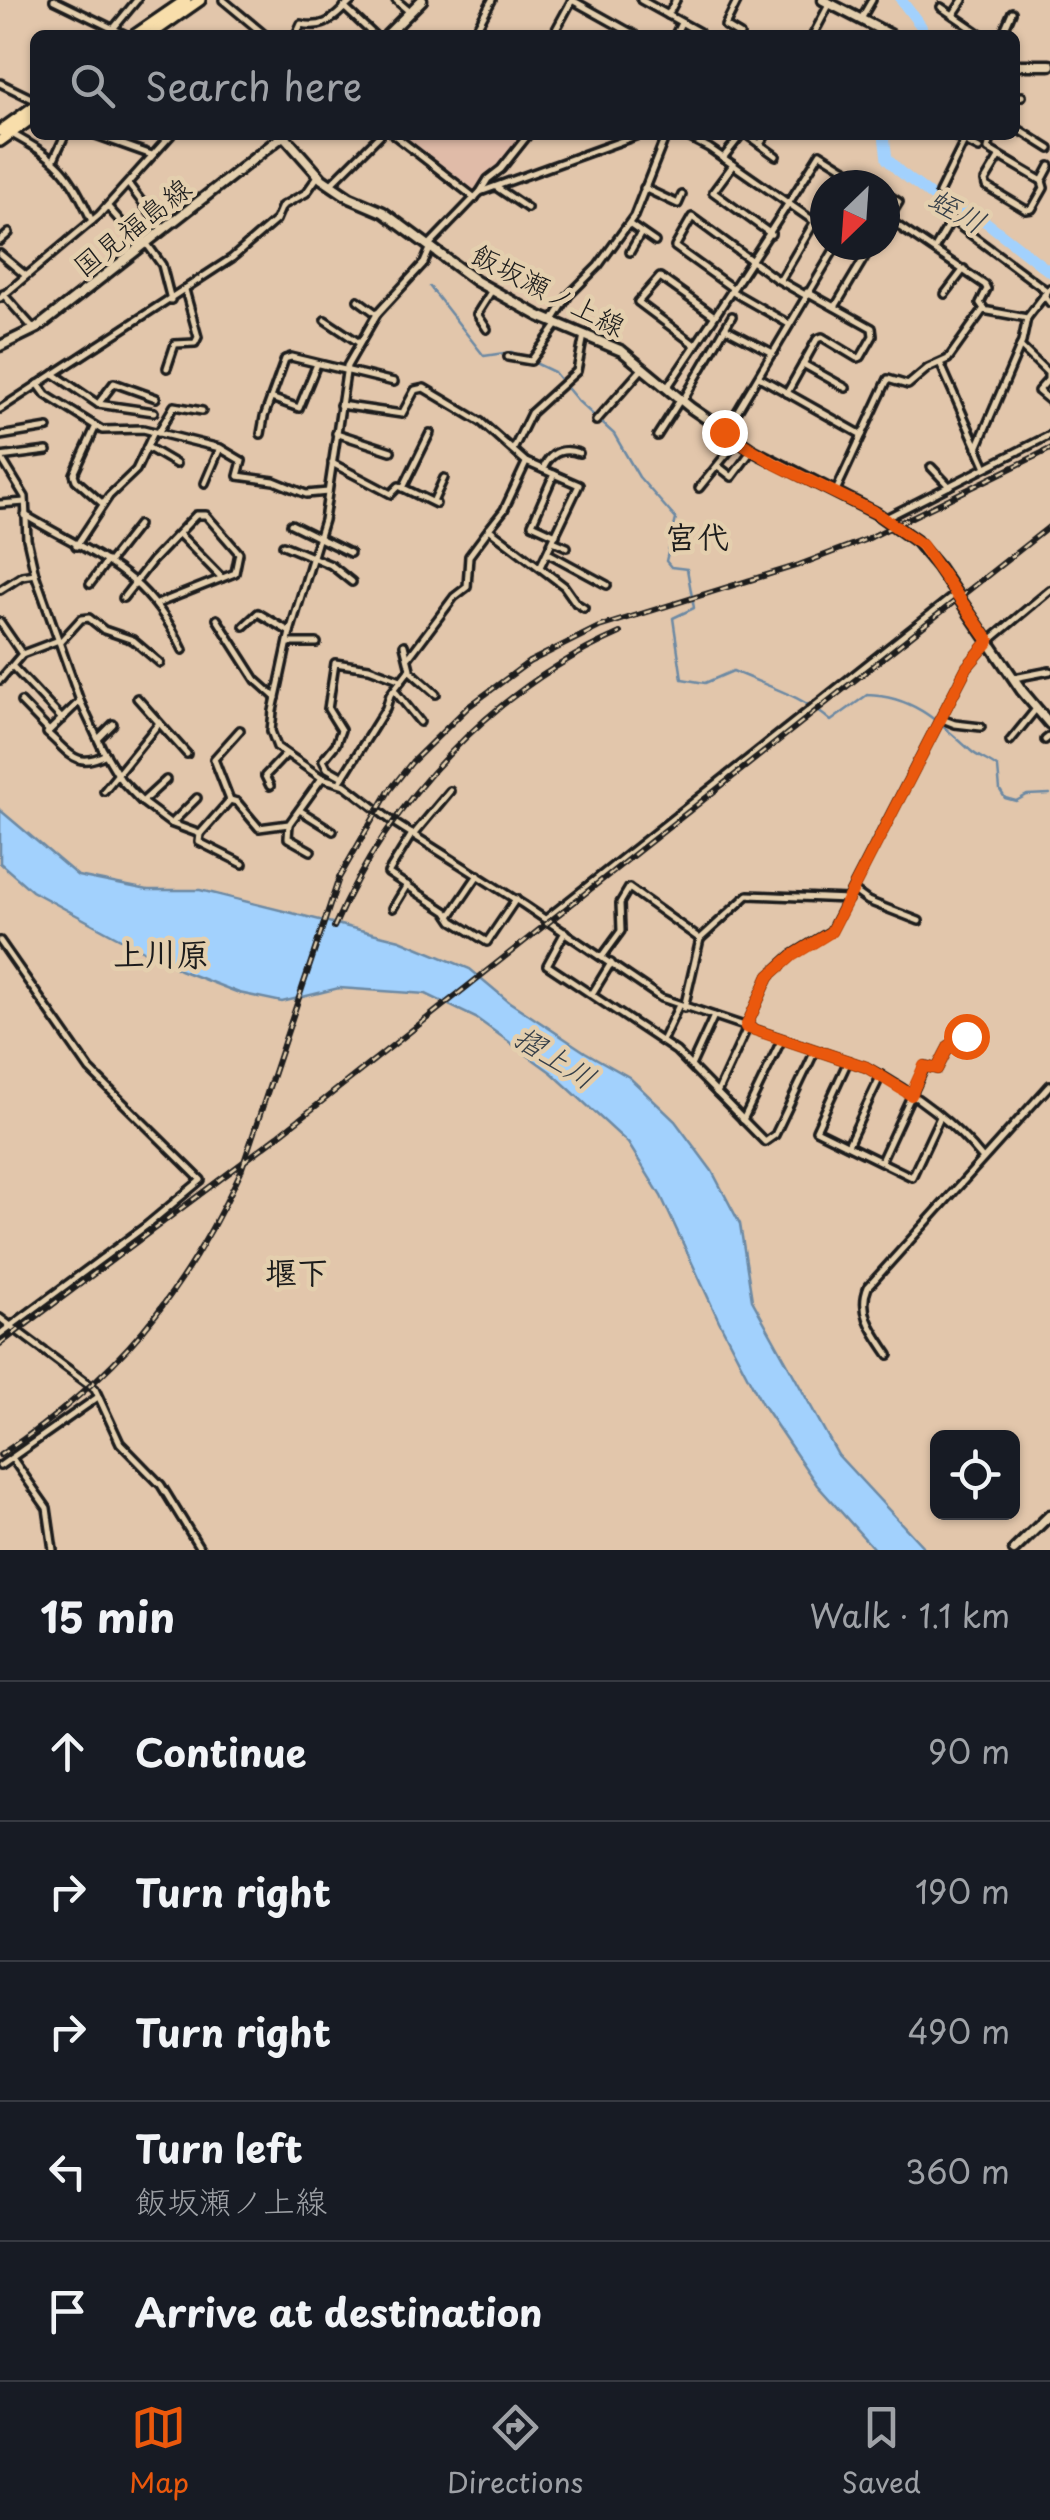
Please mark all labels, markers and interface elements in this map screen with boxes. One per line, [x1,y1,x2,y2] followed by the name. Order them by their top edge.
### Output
[30,30,1020,140] search box
[145,57,362,114] text: Search here
[65,58,120,113] icon: search
[63,166,199,286] street label: 国見福島線
[810,170,900,260] north arrow
[921,175,995,243] water label: 蛭川
[464,232,634,346] street label: 飯坂瀬ノ上線
[702,410,748,456] route end
[665,512,729,560] district label: 宮代
[113,929,209,977] district label: 上川原
[506,1013,606,1099] water label: 摺上川
[944,1014,990,1060] route start
[265,1247,329,1295] district label: 堰下
[930,1430,1020,1520] map controls
[930,1430,1020,1520] button: locate
[40,1584,175,1647] text: 15 min
[809,1591,1010,1639] text: Walk · 1.1 km
[135,1723,306,1780] text: Continue
[40,1724,95,1779] icon: ahead
[928,1727,1010,1775] text: 90 m
[135,1863,331,1920] text: Turn right
[40,1864,95,1919] icon: right
[915,1867,1010,1915] text: 190 m
[135,2003,331,2060] text: Turn right
[40,2004,95,2059] icon: right
[907,2007,1010,2055] text: 490 m
[135,2119,303,2176] text: Turn left
[40,2144,95,2199] icon: left
[905,2147,1010,2195] text: 360 m
[135,2176,327,2224] text: 飯坂瀬ノ上線
[135,2283,543,2340] text: Arrive at destination
[40,2284,95,2339] icon: arrive
[129,2400,189,2503] tab: Map
[447,2400,583,2503] tab: Directions
[841,2400,921,2503] tab: Saved

